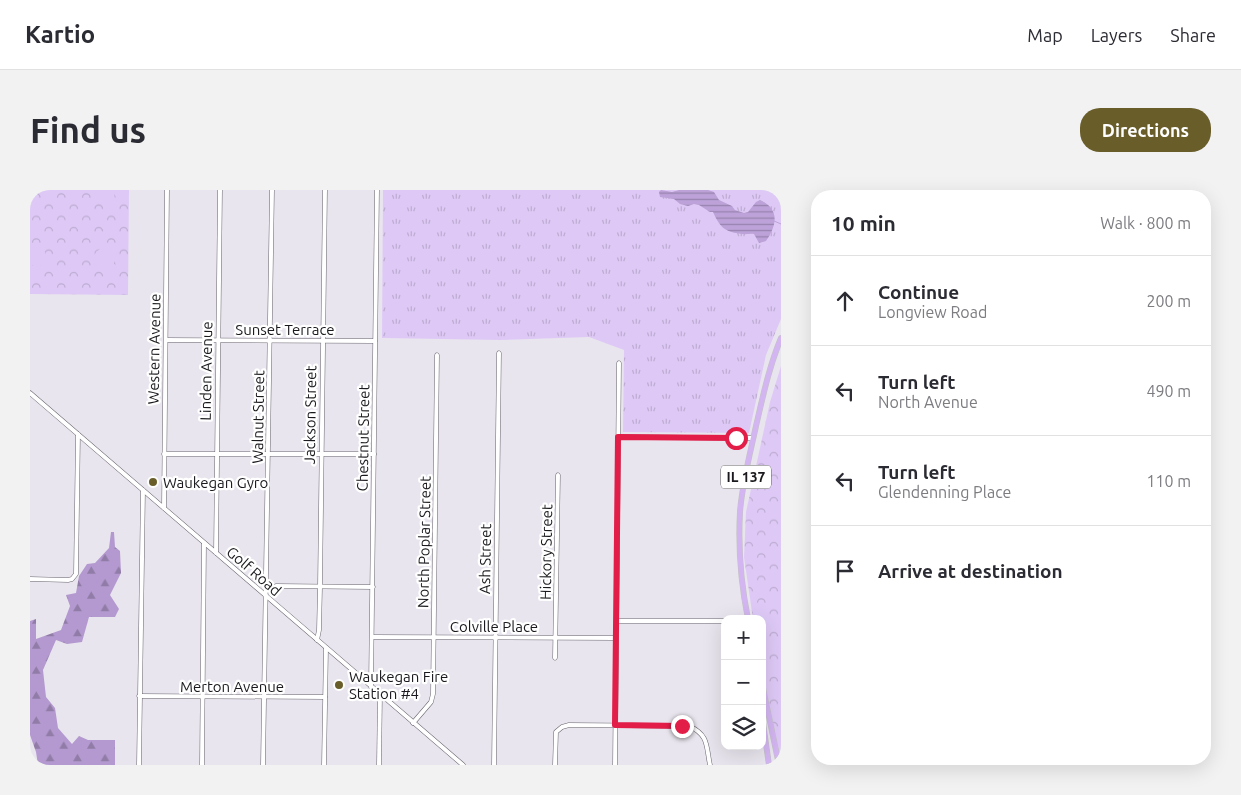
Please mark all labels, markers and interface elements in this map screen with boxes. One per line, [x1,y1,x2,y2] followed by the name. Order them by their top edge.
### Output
[25,21,95,48] text: Kartio
[1027,25,1063,45] text: Map
[1091,25,1142,45] text: Layers
[1170,25,1216,45] text: Share
[1080,108,1211,152] button: Directions
[30,110,146,150] text: Find us
[831,211,896,235] text: 10 min
[1100,214,1191,232] text: Walk · 800 m
[878,281,959,303] text: Continue
[831,287,859,315] icon: ahead
[1146,292,1191,310] text: 200 m
[145,293,163,405] street label: Western Avenue
[878,303,987,321] text: Longview Road
[197,321,215,421] street label: Linden Avenue
[235,321,335,338] street label: Sunset Terrace
[301,365,319,465] street label: Jackson Street
[249,370,267,464] street label: Walnut Street
[878,371,956,393] text: Turn left
[831,377,859,405] icon: left
[1146,382,1191,400] text: 490 m
[354,384,372,492] street label: Chestnut Street
[878,393,978,411] text: North Avenue
[725,427,748,450] route start
[878,461,956,483] text: Turn left
[721,466,771,488] road number: IL 137
[831,467,859,495] icon: left
[1146,472,1191,490] text: 110 m
[163,474,268,491] place label: Waukegan Gyro
[147,476,159,488] marker: Waukegan Gyro
[414,476,434,608] street label: North Poplar Street
[878,483,1011,501] text: Glendenning Place
[537,504,555,600] street label: Hickory Street
[476,524,494,594] street label: Ash Street
[223,543,285,599] street label: Golf Road
[831,557,859,585] icon: arrive
[878,560,1063,582] text: Arrive at destination
[721,615,766,750] map controls
[721,615,766,660] button: +
[450,618,538,635] street label: Colville Place
[721,660,766,705] button: −
[349,668,448,702] place label: Waukegan Fire Station #4
[180,678,284,695] street label: Merton Avenue
[333,679,345,691] marker: Waukegan Fire Station #4
[721,705,766,750] button: layers
[671,715,694,738] route end

